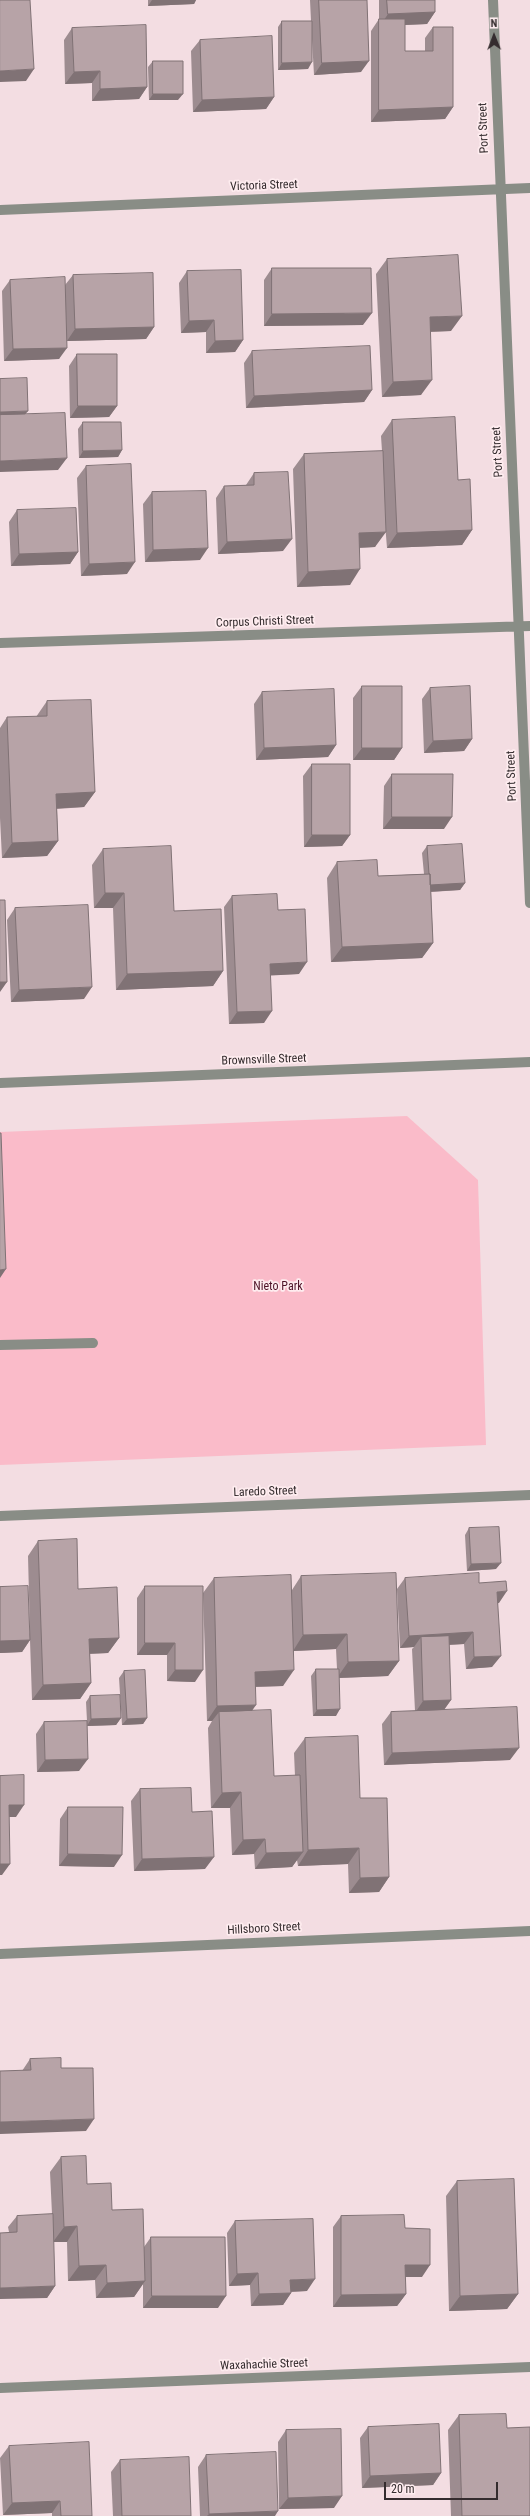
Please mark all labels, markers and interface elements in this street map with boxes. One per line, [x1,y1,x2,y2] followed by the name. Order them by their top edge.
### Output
[474,16,514,56] north arrow
[490,17,497,30] text: N
[476,102,492,154] street label: Port Street
[230,178,298,194] street label: Victoria Street
[489,426,507,478] street label: Port Street
[216,613,314,631] street label: Corpus Christi Street
[504,750,520,802] street label: Port Street
[221,1051,307,1069] street label: Brownsville Street
[253,1280,303,1294] park label: Nieto Park
[233,1484,297,1500] street label: Laredo Street
[227,1920,301,1938] street label: Hillsboro Street
[220,2356,308,2374] street label: Waxahachie Street
[386,2474,500,2500] scale bar
[391,2482,415,2496] text: 20 m

